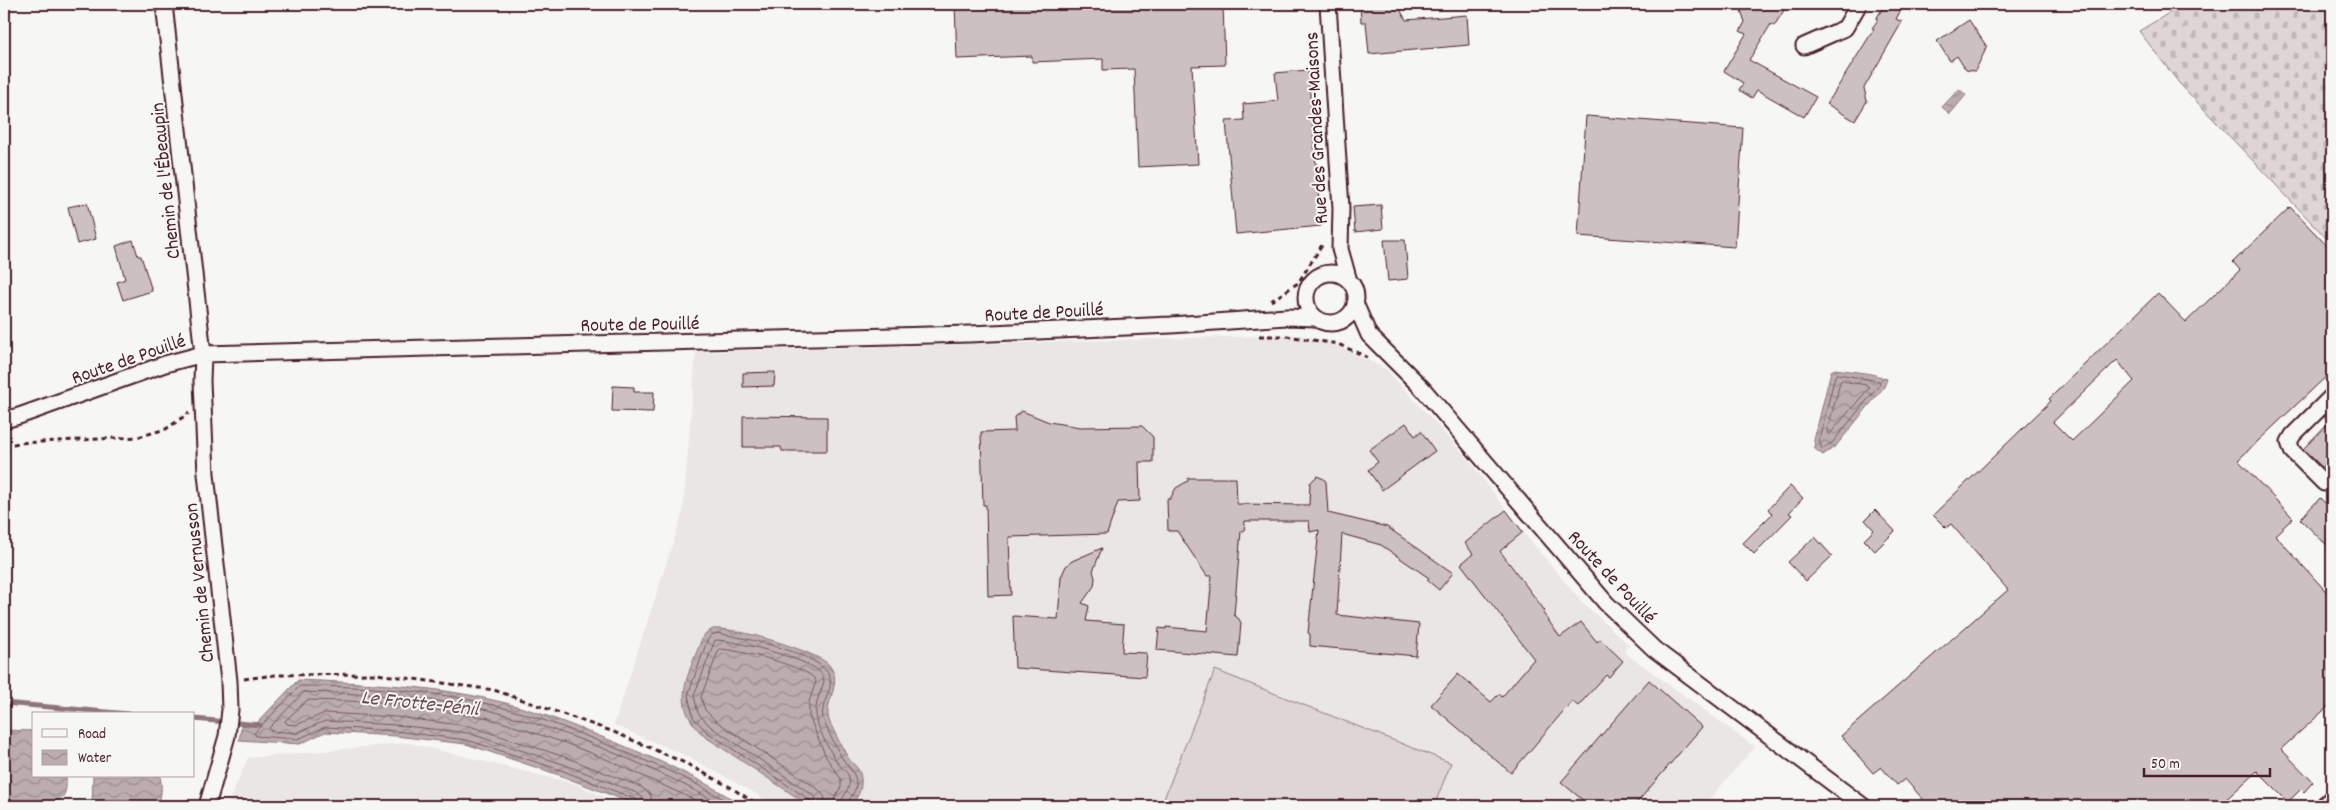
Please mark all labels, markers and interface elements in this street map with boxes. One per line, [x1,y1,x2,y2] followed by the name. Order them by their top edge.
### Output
[1299,31,1337,225] street label: Rue des Grandes-Maisons
[145,101,189,260] street label: Chemin de l'Ébeaupin
[984,297,1104,331] street label: Route de Pouillé
[580,311,700,341] street label: Route de Pouillé
[68,328,190,393] street label: Route de Pouillé
[179,501,223,664] street label: Chemin de Vernusson
[1560,525,1662,631] street label: Route de Pouillé
[359,684,482,726] water label: Le Frotte-Pénil
[32,712,195,778] legend
[78,724,106,746] text: Road
[2144,745,2270,777] scale bar
[78,748,112,770] text: Water
[2151,754,2180,776] text: 50 m

